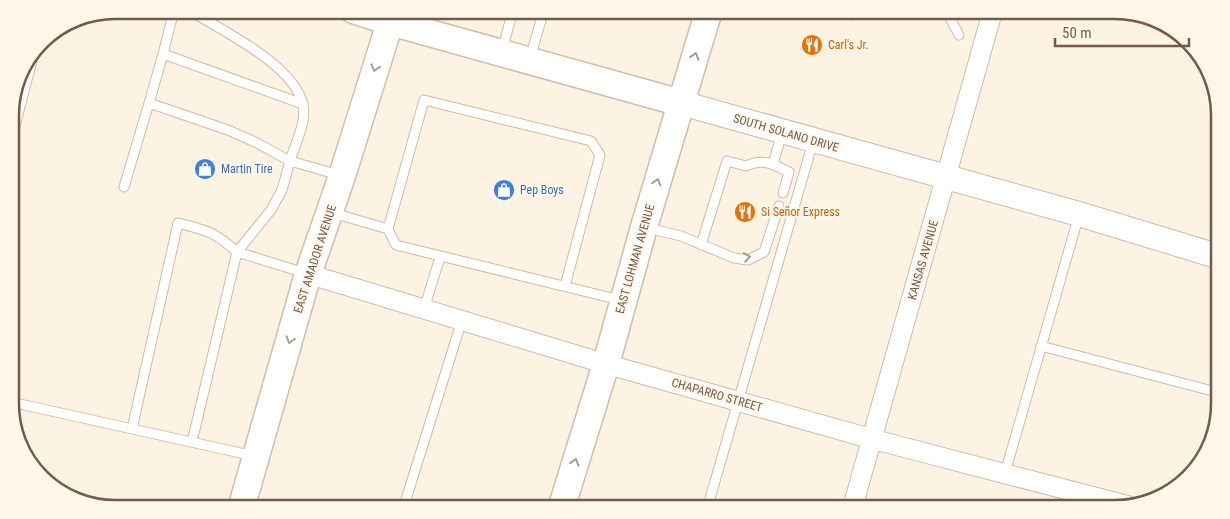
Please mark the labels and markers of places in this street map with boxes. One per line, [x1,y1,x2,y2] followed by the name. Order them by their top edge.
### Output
[800,33,824,57] restaurant icon: Carl's Jr.
[828,38,869,52] place label: Carl's Jr.
[193,157,217,181] shop icon: Martin Tire
[221,162,273,176] place label: Martin Tire
[492,178,516,202] shop icon: Pep Boys
[520,183,564,197] place label: Pep Boys
[733,200,757,224] restaurant icon: Si Señor Express
[761,205,840,219] place label: Si Señor Express

